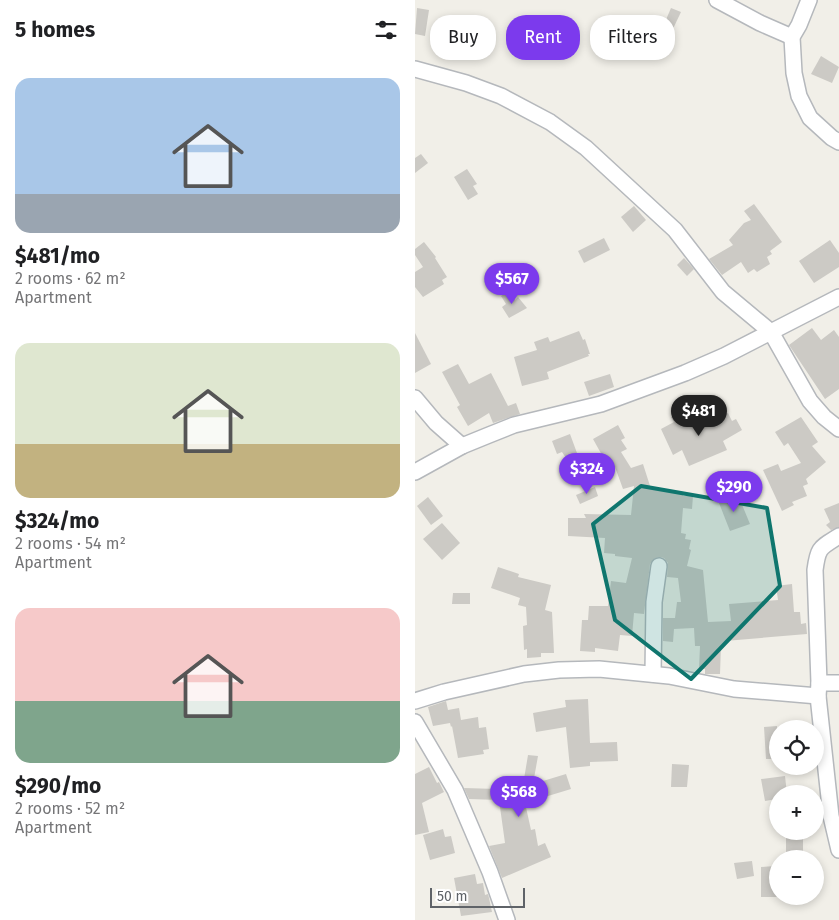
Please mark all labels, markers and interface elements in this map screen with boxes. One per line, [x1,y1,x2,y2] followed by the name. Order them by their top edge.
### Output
[430,15,496,60] chip: Buy
[506,15,580,60] chip: Rent
[590,15,675,60] chip: Filters
[372,16,400,44] icon: filters
[15,17,95,43] text: 5 homes
[163,111,253,201] icon: home
[15,243,100,269] text: $481/mo
[482,262,542,305] pin: $567
[15,269,126,288] text: 2 rooms · 62 m²
[495,269,529,288] text: $567
[15,288,92,307] text: Apartment
[163,376,253,466] icon: home
[669,394,729,437] pin: $481
[682,401,716,420] text: $481
[557,452,617,495] pin: $324
[570,459,604,478] text: $324
[704,470,764,513] pin: $290
[716,477,752,496] text: $290
[15,508,99,534] text: $324/mo
[15,534,126,553] text: 2 rooms · 54 m²
[15,553,92,572] text: Apartment
[163,641,253,731] icon: home
[769,720,824,905] map controls
[769,720,824,775] button: locate
[15,773,101,799] text: $290/mo
[489,776,549,818] pin: $568
[501,782,537,801] text: $568
[769,785,824,840] button: +
[15,799,125,818] text: 2 rooms · 52 m²
[15,818,92,837] text: Apartment
[769,850,824,905] button: −
[430,885,525,908] scale bar
[437,888,468,905] text: 50 m

